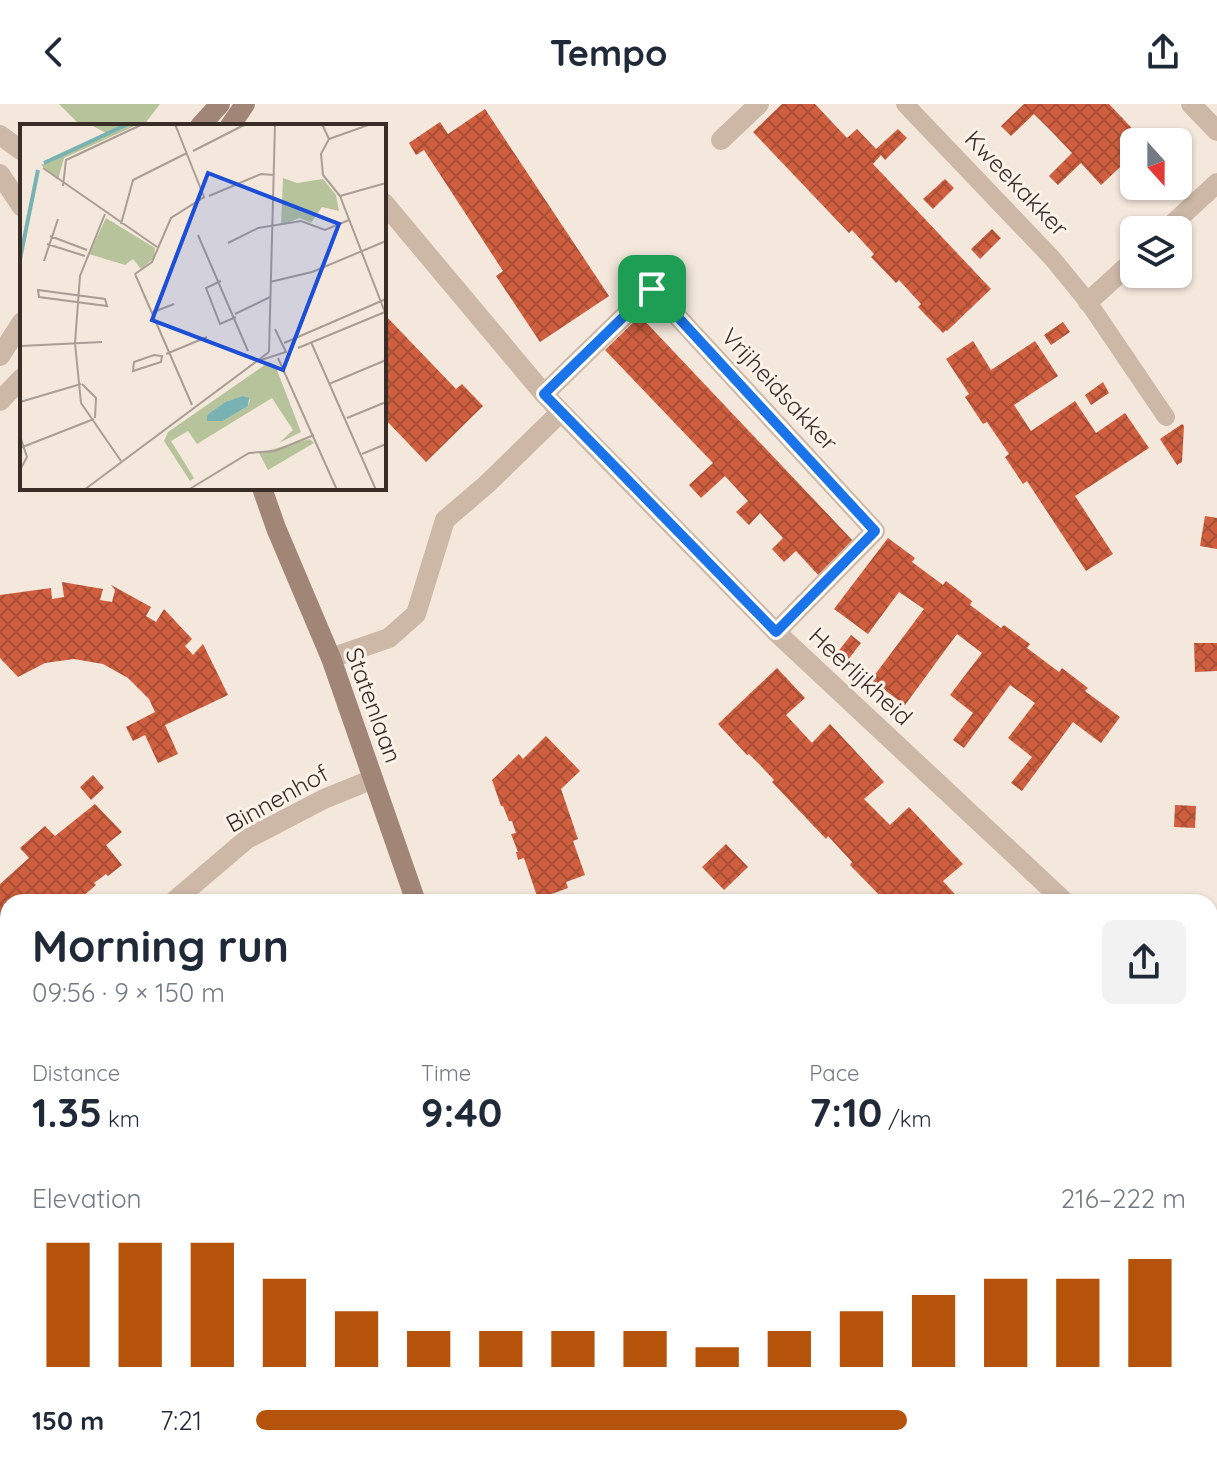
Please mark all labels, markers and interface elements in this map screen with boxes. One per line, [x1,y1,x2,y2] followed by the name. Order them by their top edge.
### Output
[32,30,76,74] icon: back
[550,30,667,75] text: Tempo
[1141,30,1185,74] icon: share
[20,124,386,490] inset map
[959,124,1075,242] street label: Kweekakker
[1120,128,1192,200] north arrow
[1120,128,1192,288] map controls
[1120,216,1192,288] button: layers
[618,255,686,323] pin
[630,267,674,311] icon: arrive
[715,321,845,457] street label: Vrijheidsakker
[803,621,919,731] street label: Heerlijkheid
[339,643,409,767] street label: Statenlaan
[220,757,334,838] street label: Binnenhof
[32,918,289,973] text: Morning run
[1102,920,1186,1004] button: share
[32,976,225,1009] text: 09:56 · 9 × 150 m
[32,1059,120,1087] text: Distance
[421,1059,471,1087] text: Time
[809,1059,860,1087] text: Pace
[32,1087,102,1137] text: 1.35
[421,1087,502,1137] text: 9:40
[809,1087,882,1137] text: 7:10
[102,1105,140,1133] text: km
[882,1105,932,1133] text: /km
[32,1182,142,1215] text: Elevation
[1061,1182,1186,1215] text: 216–222 m
[32,1404,104,1437] text: 150 m
[160,1404,202,1437] text: 7:21

